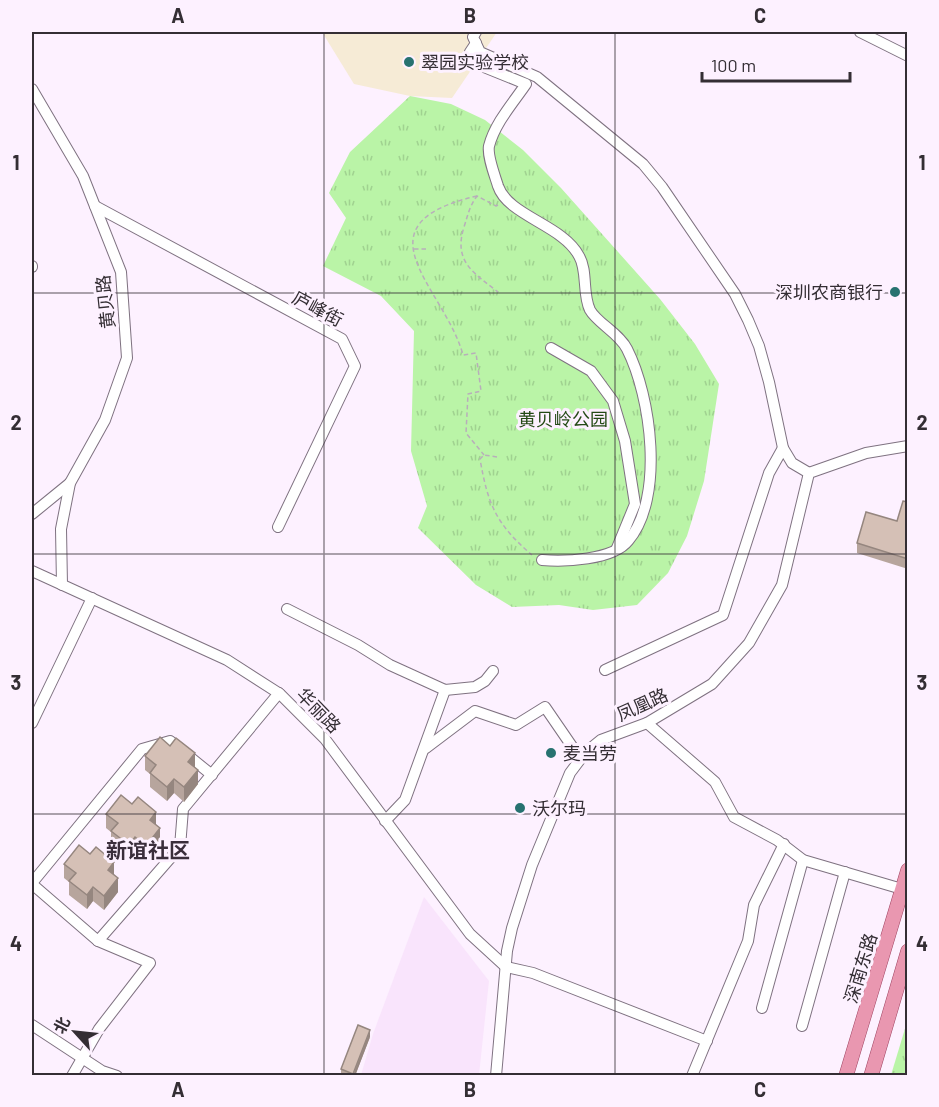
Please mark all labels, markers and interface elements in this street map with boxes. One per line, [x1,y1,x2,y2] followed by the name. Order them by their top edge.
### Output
[171,3,185,27] text: A
[464,3,476,27] text: B
[754,3,766,27] text: C
[702,45,850,83] scale bar
[421,51,529,73] place label: 翠园实验学校
[711,54,756,76] text: 100 m
[402,55,416,69] marker: 翠园实验学校
[12,150,20,174] text: 1
[918,150,926,174] text: 1
[91,274,119,330] street label: 黄贝路
[775,281,883,303] place label: 深圳农商银行
[888,285,902,299] marker: 深圳农商银行
[289,286,347,330] street label: 庐峰街
[518,408,608,430] park label: 黄贝岭公园
[10,410,22,434] text: 2
[916,410,928,434] text: 2
[11,670,21,694] text: 3
[917,670,927,694] text: 3
[292,683,346,737] street label: 华丽路
[613,683,671,725] street label: 凤凰路
[563,742,617,764] place label: 麦当劳
[544,746,558,760] marker: 麦当劳
[532,797,586,819] place label: 沃尔玛
[513,801,527,815] marker: 沃尔玛
[106,837,190,862] district label: 新谊社区
[839,930,881,1006] street label: 深南东路
[10,931,22,955] text: 4
[916,931,928,955] text: 4
[45,1002,105,1062] north arrow
[49,1014,73,1036] text: 北
[171,1077,185,1101] text: A
[464,1077,476,1101] text: B
[754,1077,766,1101] text: C

